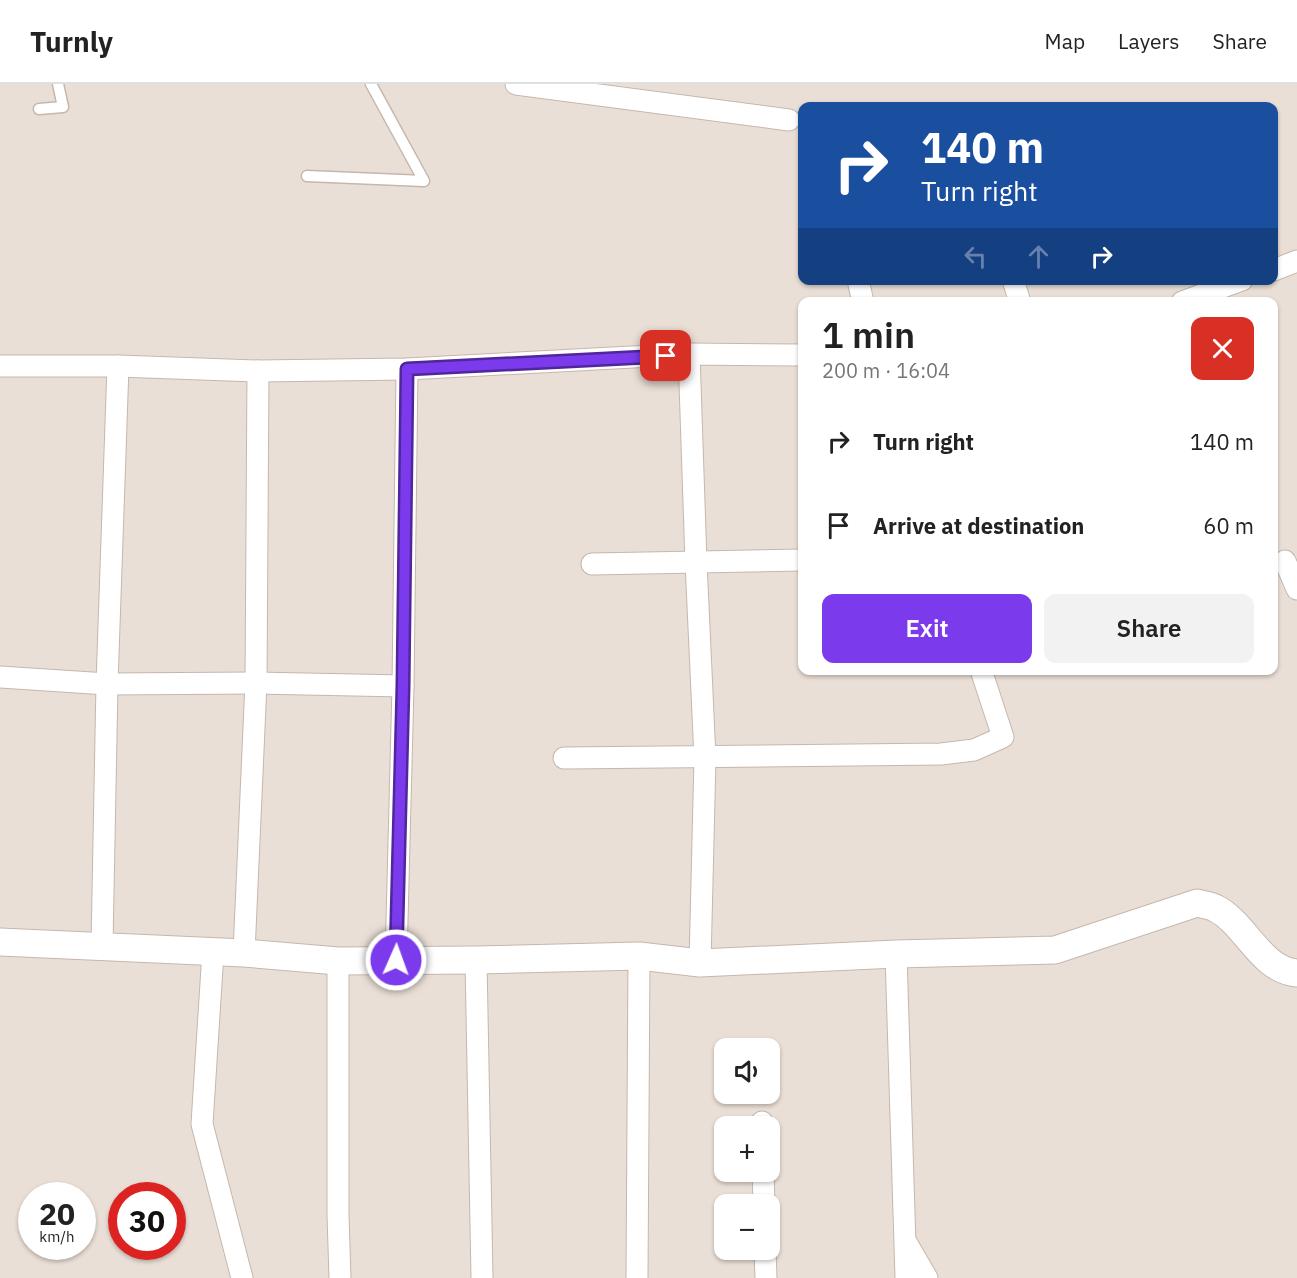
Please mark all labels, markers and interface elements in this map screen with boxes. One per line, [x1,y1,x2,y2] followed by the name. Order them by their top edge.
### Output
[30,23,113,60] text: Turnly
[1045,27,1085,55] text: Map
[1118,27,1180,55] text: Layers
[1213,27,1267,55] text: Share
[921,120,1044,175] text: 140 m
[822,126,900,204] icon: right
[921,173,1038,208] text: Turn right
[959,240,992,273] icon: left
[1022,240,1055,273] icon: ahead
[1085,240,1118,273] icon: right
[822,311,915,358] text: 1 min
[1191,317,1254,380] button: close
[640,330,691,381] pin
[649,339,682,372] icon: arrive
[822,357,950,384] text: 200 m · 16:04
[822,425,855,458] icon: right
[873,427,974,456] text: Turn right
[1190,427,1254,456] text: 140 m
[822,509,855,542] icon: arrive
[873,511,1084,540] text: Arrive at destination
[1203,511,1254,540] text: 60 m
[822,594,1032,663] button: Exit
[1044,594,1254,663] button: Share
[364,928,428,992] position arrow
[714,1038,780,1260] map controls
[714,1038,780,1104] button: sound
[714,1116,780,1182] button: +
[108,1182,186,1260] speed limit sign: 30
[39,1194,75,1233] text: 20
[714,1194,780,1260] button: −
[39,1227,75,1246] text: km/h

